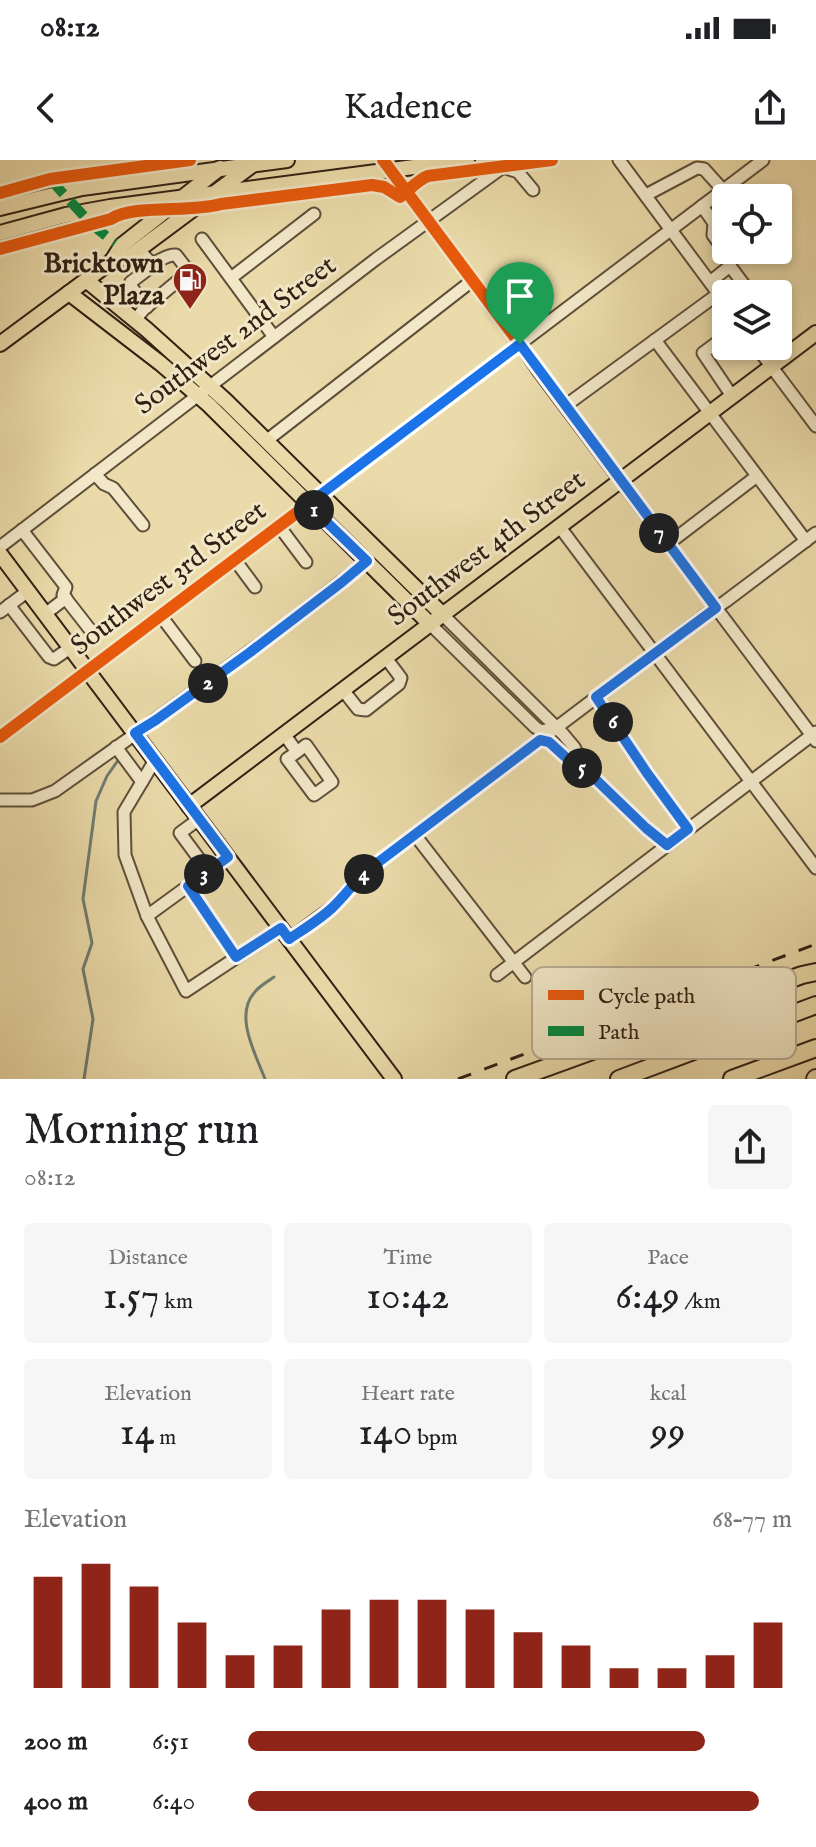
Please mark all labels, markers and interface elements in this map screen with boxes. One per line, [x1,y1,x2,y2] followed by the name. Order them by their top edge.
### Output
[40,9,100,47] text: 08:12
[344,85,472,131] text: Kadence
[24,86,68,130] icon: back
[748,86,792,130] icon: share
[712,184,792,360] map controls
[712,184,792,264] button: locate
[43,247,165,314] place label: Bricktown Plaza
[128,249,344,423] street label: Southwest 2nd Street
[171,261,209,311] fuel station icon: Bricktown Plaza
[486,262,554,344] pin
[498,274,542,318] icon: arrive
[712,280,792,360] button: layers
[381,463,593,635] street label: Southwest 4th Street
[294,490,334,530] pin: 1
[64,494,274,664] street label: Southwest 3rd Street
[310,496,318,524] text: 1
[639,513,679,553] pin: 7
[654,519,664,547] text: 7
[188,663,228,703] pin: 2
[203,669,213,697] text: 2
[593,702,633,742] pin: 6
[608,708,618,736] text: 6
[562,748,602,788] pin: 5
[578,754,586,782] text: 5
[184,854,224,894] pin: 3
[344,854,384,894] pin: 4
[200,860,208,888] text: 3
[359,860,369,888] text: 4
[532,967,796,1059] legend
[598,983,695,1011] text: Cycle path
[598,1019,640,1047] text: Path
[24,1103,259,1159] text: Morning run
[708,1105,792,1189] button: share
[24,1161,76,1194] text: 08:12
[108,1244,188,1272] text: Distance
[384,1244,432,1272] text: Time
[647,1244,689,1272] text: Pace
[103,1272,160,1323] text: 1.57
[366,1272,450,1323] text: 10:42
[615,1272,680,1323] text: 6:49
[160,1288,193,1316] text: km
[680,1288,721,1316] text: /km
[104,1380,192,1408] text: Elevation
[361,1380,455,1408] text: Heart rate
[650,1380,686,1408] text: kcal
[120,1408,154,1459] text: 14
[358,1408,412,1459] text: 140
[651,1408,685,1459] text: 99
[154,1424,176,1452] text: m
[412,1424,458,1452] text: bpm
[24,1503,127,1536] text: Elevation
[712,1503,792,1536] text: 68–77 m
[24,1725,88,1758] text: 200 m
[152,1725,189,1758] text: 6:51
[24,1785,88,1818] text: 400 m
[152,1785,195,1818] text: 6:40

